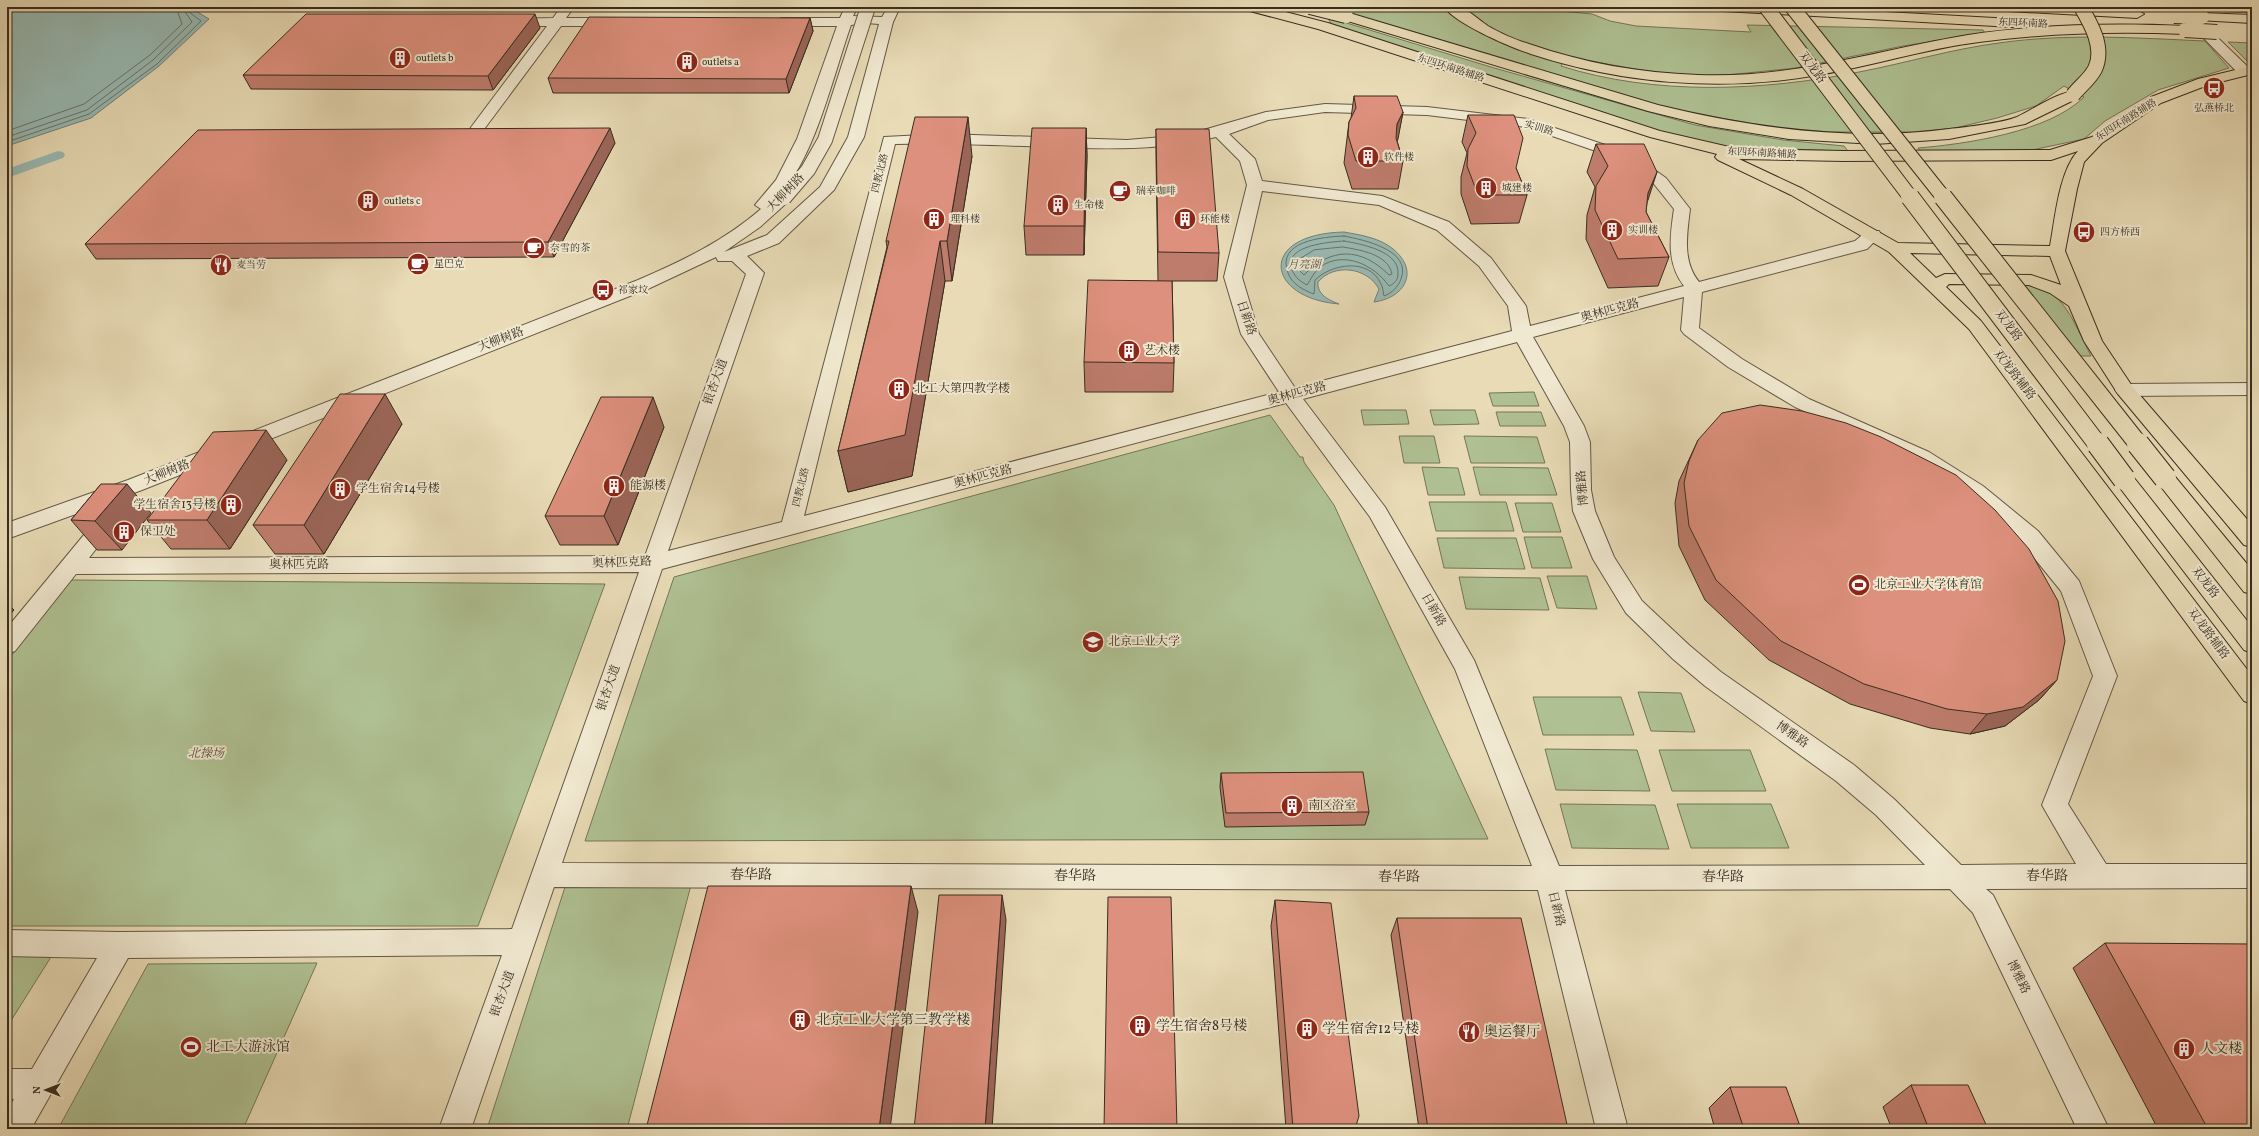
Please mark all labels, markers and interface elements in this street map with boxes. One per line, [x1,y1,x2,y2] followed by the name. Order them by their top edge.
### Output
[1998,15,2048,31] street label: 东四环南路
[387,45,413,71] building icon: outlets b
[674,49,700,75] building icon: outlets a
[1795,49,1829,87] street label: 双龙路
[416,51,454,65] place label: outlets b
[1416,51,1486,85] street label: 东四环南路辅路
[702,55,739,69] place label: outlets a
[2201,75,2227,101] bus stop icon: 弘燕桥北
[2093,96,2159,144] street label: 东四环南路辅路
[2194,101,2234,115] place label: 弘燕桥北
[1523,117,1555,139] street label: 实训路
[1355,144,1381,170] building icon: 软件楼
[1727,144,1797,162] street label: 东四环南路辅路
[1384,150,1414,164] place label: 软件楼
[868,152,892,194] street label: 四教北路
[764,170,808,216] street label: 大柳树路
[1473,175,1499,201] building icon: 城建楼
[1107,178,1133,204] cafe icon: 瑞幸咖啡
[1502,181,1532,195] place label: 城建楼
[1136,184,1176,198] place label: 瑞幸咖啡
[355,188,381,214] building icon: outlets c
[1045,192,1071,218] building icon: 生命楼
[384,194,421,208] place label: outlets c
[1074,198,1104,212] place label: 生命楼
[921,206,947,232] building icon: 理科楼
[1172,206,1198,232] building icon: 环能楼
[950,212,980,226] place label: 理科楼
[1200,212,1230,226] place label: 环能楼
[1599,217,1625,243] building icon: 实训楼
[2071,219,2097,245] bus stop icon: 四方桥西
[1628,223,1658,237] place label: 实训楼
[2100,225,2140,239] place label: 四方桥西
[521,235,547,261] cafe icon: 奈雪的茶
[550,241,590,255] place label: 奈雪的茶
[405,251,431,277] cafe icon: 星巴克
[208,252,234,278] restaurant icon: 麦当劳
[434,257,464,271] place label: 星巴克
[236,258,266,272] place label: 麦当劳
[1288,258,1322,273] water label: 月亮湖
[590,277,616,303] bus stop icon: 祁家坟
[618,283,648,297] place label: 祁家坟
[1579,296,1641,326] street label: 奥林匹克路
[1233,298,1259,338] street label: 日新路
[1991,307,2025,345] street label: 双龙路
[476,324,526,356] street label: 大柳树路
[1116,338,1142,364] building icon: 艺术楼
[1144,343,1180,359] place label: 艺术楼
[1989,346,2039,404] street label: 双龙路辅路
[700,357,732,407] street label: 银杏大道
[886,376,912,402] building icon: 北工大第四教学楼
[1266,379,1328,409] street label: 奥林匹克路
[914,381,1010,397] place label: 北工大第四教学楼
[142,457,192,489] street label: 大柳树路
[952,462,1014,492] street label: 奥林匹克路
[789,466,813,508] street label: 四教北路
[1573,469,1593,507] street label: 博雅路
[601,473,627,499] building icon: 能源楼
[327,476,353,502] building icon: 学生宿舍14号楼
[630,478,666,494] place label: 能源楼
[356,481,440,497] place label: 学生宿舍14号楼
[218,492,244,518] building icon: 学生宿舍13号楼
[133,497,216,513] place label: 学生宿舍13号楼
[111,519,137,545] building icon: 保卫处
[140,524,176,540] place label: 保卫处
[592,554,652,572] street label: 奥林匹克路
[269,557,329,573] street label: 奥林匹克路
[2188,564,2222,602] street label: 双龙路
[1846,572,1872,598] sports icon: 北京工业大学体育馆
[1874,577,1982,593] place label: 北京工业大学体育馆
[1417,590,1449,630] street label: 日新路
[2184,605,2232,663] street label: 双龙路辅路
[1080,629,1106,655] school or university icon: 北京工业大学
[1108,634,1180,650] place label: 北京工业大学
[594,663,624,713] street label: 银杏大道
[1773,718,1811,752] street label: 博雅路
[188,746,225,762] park label: 北操场
[1279,793,1305,819] building icon: 南区浴室
[1308,798,1356,814] place label: 南区浴室
[730,866,772,885] street label: 春华路
[1054,867,1096,886] street label: 春华路
[2026,867,2068,886] street label: 春华路
[1378,868,1420,887] street label: 春华路
[1702,868,1744,887] street label: 春华路
[1544,890,1568,928] street label: 日新路
[2003,957,2033,997] street label: 博雅路
[487,969,519,1019] street label: 银杏大道
[787,1007,813,1033] building icon: 北京工业大学第三教学楼
[816,1011,970,1030] place label: 北京工业大学第三教学楼
[1127,1013,1153,1039] building icon: 学生宿舍8号楼
[1294,1016,1320,1042] building icon: 学生宿舍12号楼
[1156,1017,1247,1036] place label: 学生宿舍8号楼
[1456,1019,1482,1045] restaurant icon: 奥运餐厅
[1322,1020,1419,1039] place label: 学生宿舍12号楼
[1484,1023,1540,1042] place label: 奥运餐厅
[178,1034,204,1060] sports icon: 北工大游泳馆
[2171,1036,2197,1062] building icon: 人文楼
[206,1038,290,1057] place label: 北工大游泳馆
[2200,1040,2242,1059] place label: 人文楼
[26,1070,66,1110] north arrow
[30,1086,45,1094] text: N

